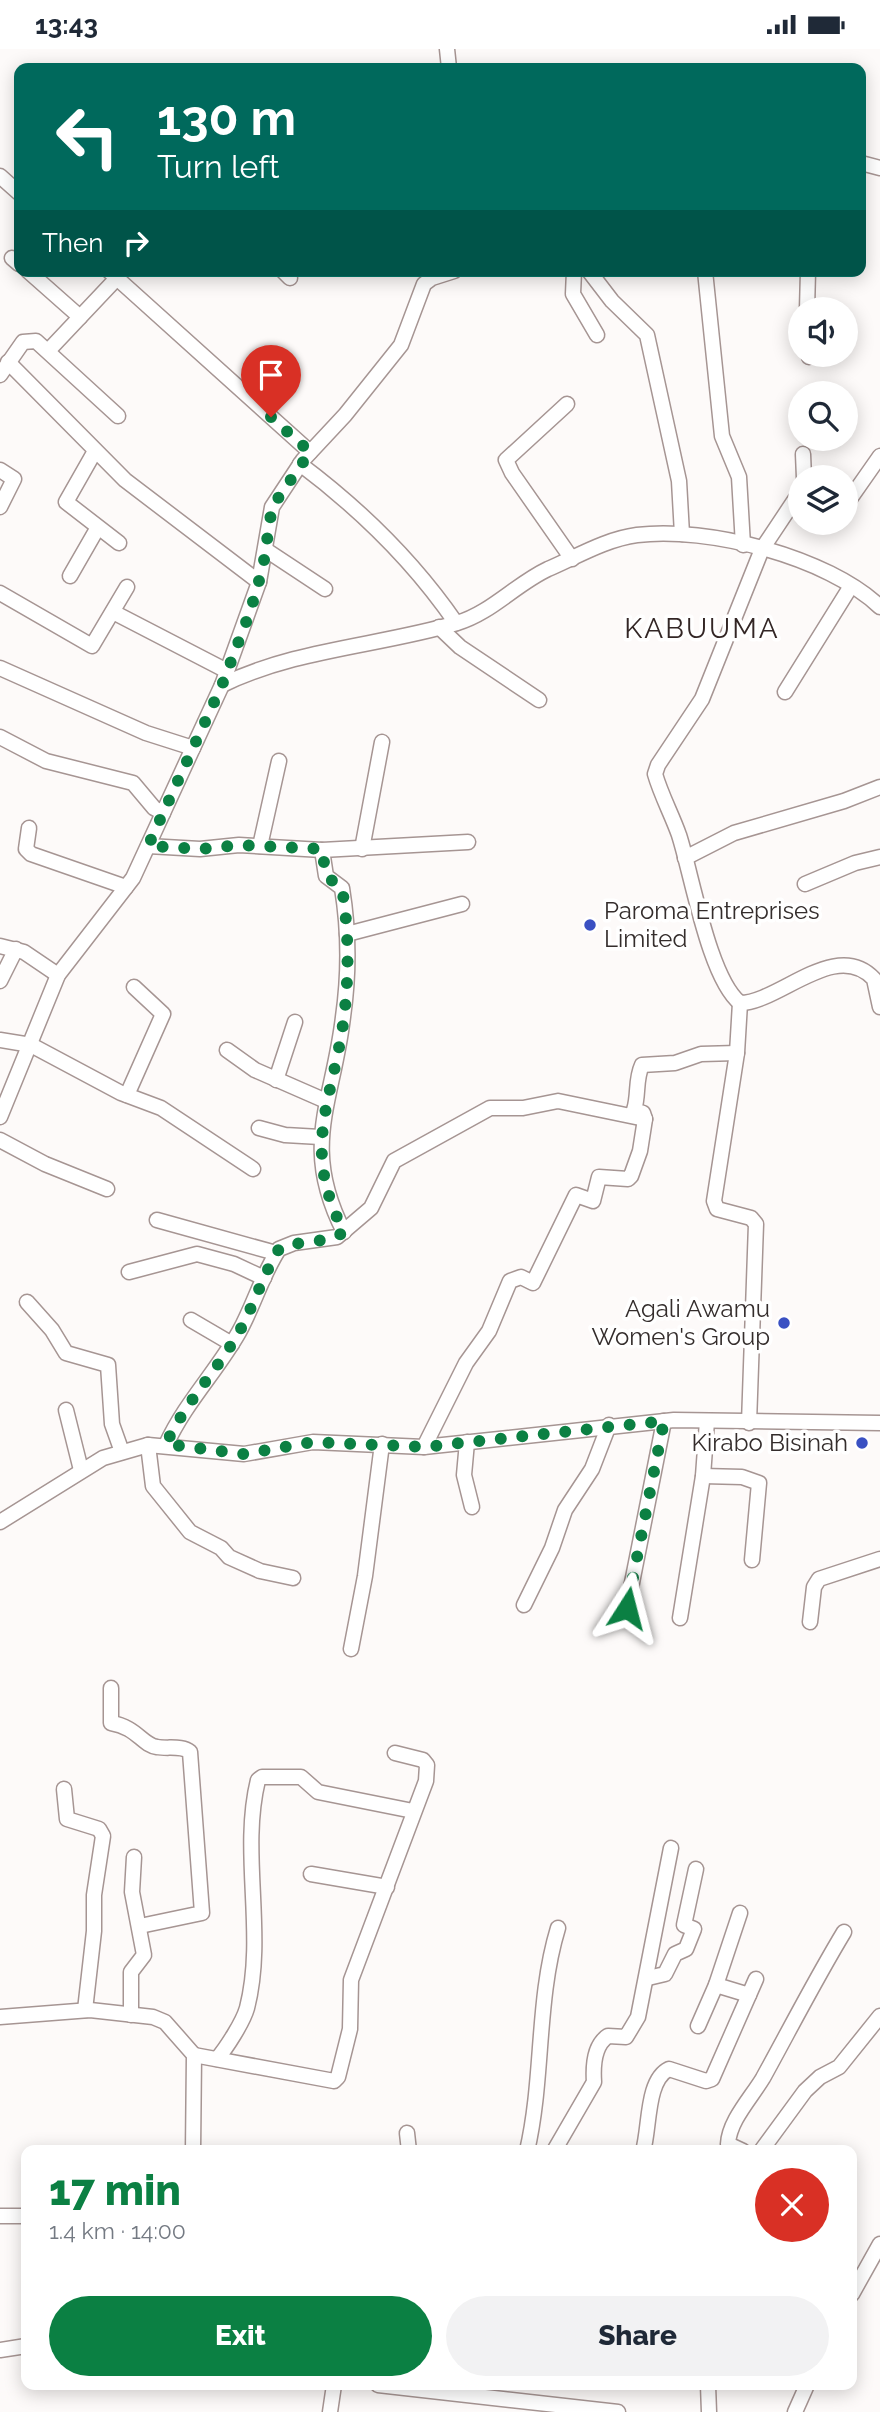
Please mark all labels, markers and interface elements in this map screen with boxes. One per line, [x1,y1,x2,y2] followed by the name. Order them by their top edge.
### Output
[35,10,98,40] text: 13:43
[157,89,296,146] text: 130 m
[42,91,133,182] icon: left
[157,148,279,185] text: Turn left
[117,224,155,262] icon: right
[42,228,103,258] text: Then
[788,297,858,535] map controls
[788,297,858,367] button: sound
[241,345,301,417] pin
[252,356,290,394] icon: arrive
[788,381,858,451] button: search
[788,465,858,535] button: layers
[624,612,780,645] district label: KABUUMA
[604,896,820,953] place label: Paroma Entreprises Limited
[582,917,598,933] marker: Paroma Entreprises Limited
[592,1294,770,1351] place label: Agali Awamu Women's Group
[776,1315,792,1331] marker: Agali Awamu Women's Group
[692,1428,848,1457] place label: Kirabo Bisinah
[854,1435,870,1451] marker: Kirabo Bisinah
[590,1571,664,1645] position arrow
[49,2166,181,2215] text: 17 min
[755,2168,829,2242] button: close
[49,2217,186,2244] text: 1.4 km · 14:00
[49,2296,432,2376] button: Exit
[446,2296,829,2376] button: Share

